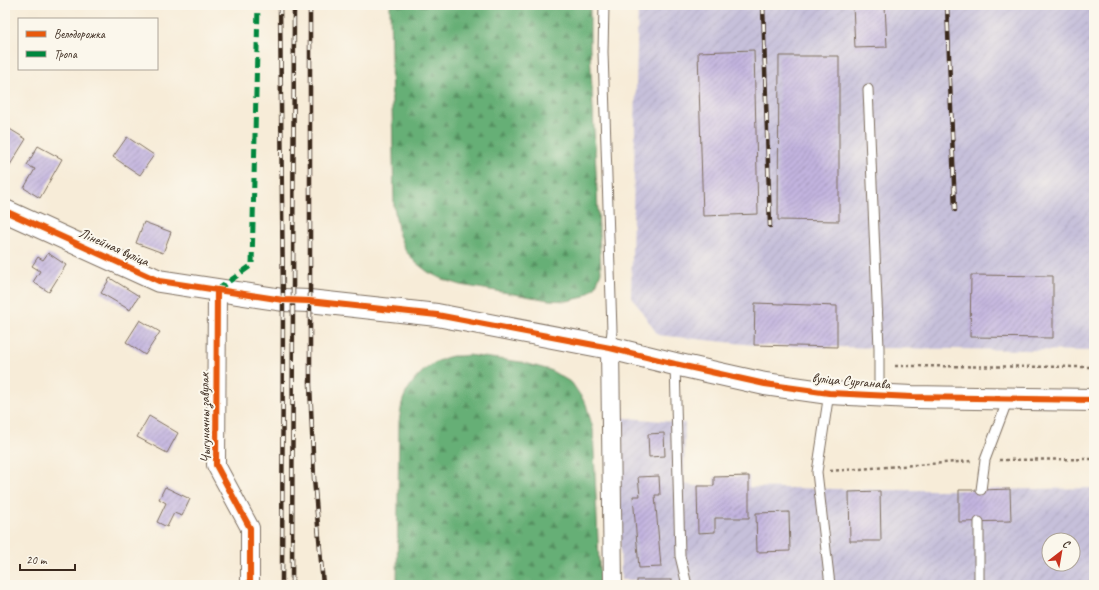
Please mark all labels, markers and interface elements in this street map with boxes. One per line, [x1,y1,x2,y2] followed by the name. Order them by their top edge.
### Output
[18,18,158,70] legend
[54,26,106,42] text: Велодорожка
[54,46,78,62] text: Тропа
[76,224,152,270] street label: Лінейная вуліца
[811,369,892,393] street label: вуліца Сурганава
[196,371,214,463] street label: Чыгуначны завулак
[1041,532,1081,572] north arrow
[1060,536,1073,552] text: С
[20,546,75,572] scale bar
[26,552,48,568] text: 20 m

